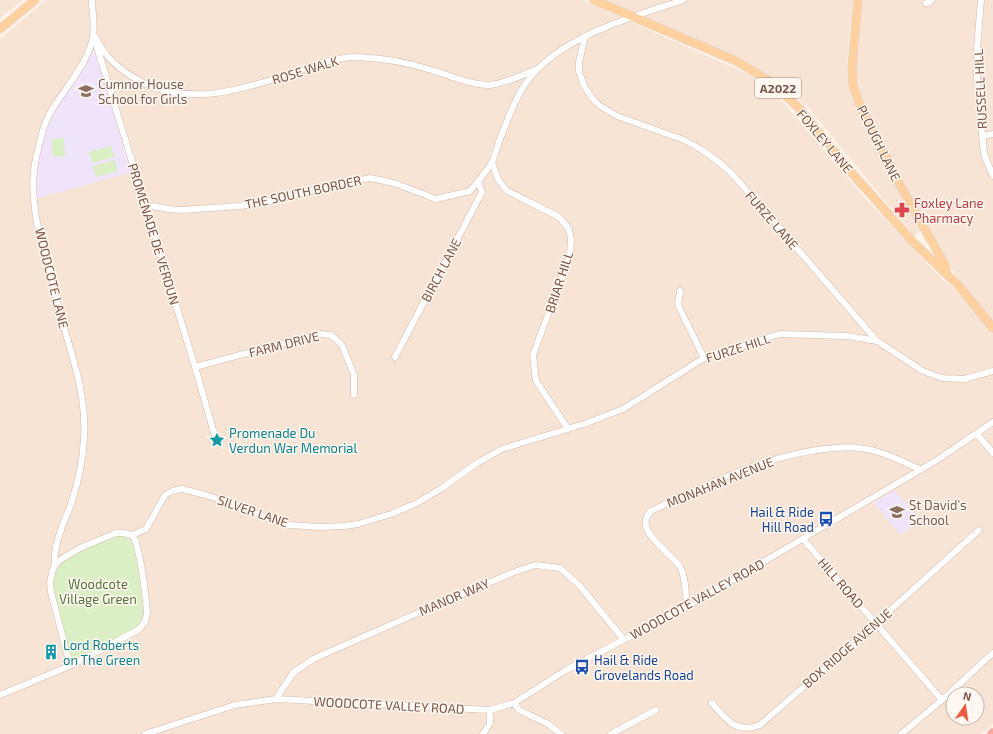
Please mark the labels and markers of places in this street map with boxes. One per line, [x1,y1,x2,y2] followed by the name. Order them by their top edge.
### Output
[98,76,187,107] place label: Cumnor House School for Girls
[77,82,95,100] school or university icon: Cumnor House School for Girls
[914,195,984,226] place label: Foxley Lane Pharmacy
[893,201,911,219] pharmacy icon: Foxley Lane Pharmacy
[229,425,358,456] place label: Promenade Du Verdun War Memorial
[208,431,226,449] place icon: Promenade Du Verdun War Memorial
[909,497,967,528] place label: St David's School
[888,503,906,521] school or university icon: St David's School
[750,504,814,535] place label: Hail & Ride Hill Road
[817,510,835,528] bus stop icon: Hail & Ride Hill Road
[63,637,140,668] place label: Lord Roberts on The Green
[42,643,60,661] building icon: Lord Roberts on The Green
[594,652,694,683] place label: Hail & Ride Grovelands Road
[573,658,591,676] bus stop icon: Hail & Ride Grovelands Road

